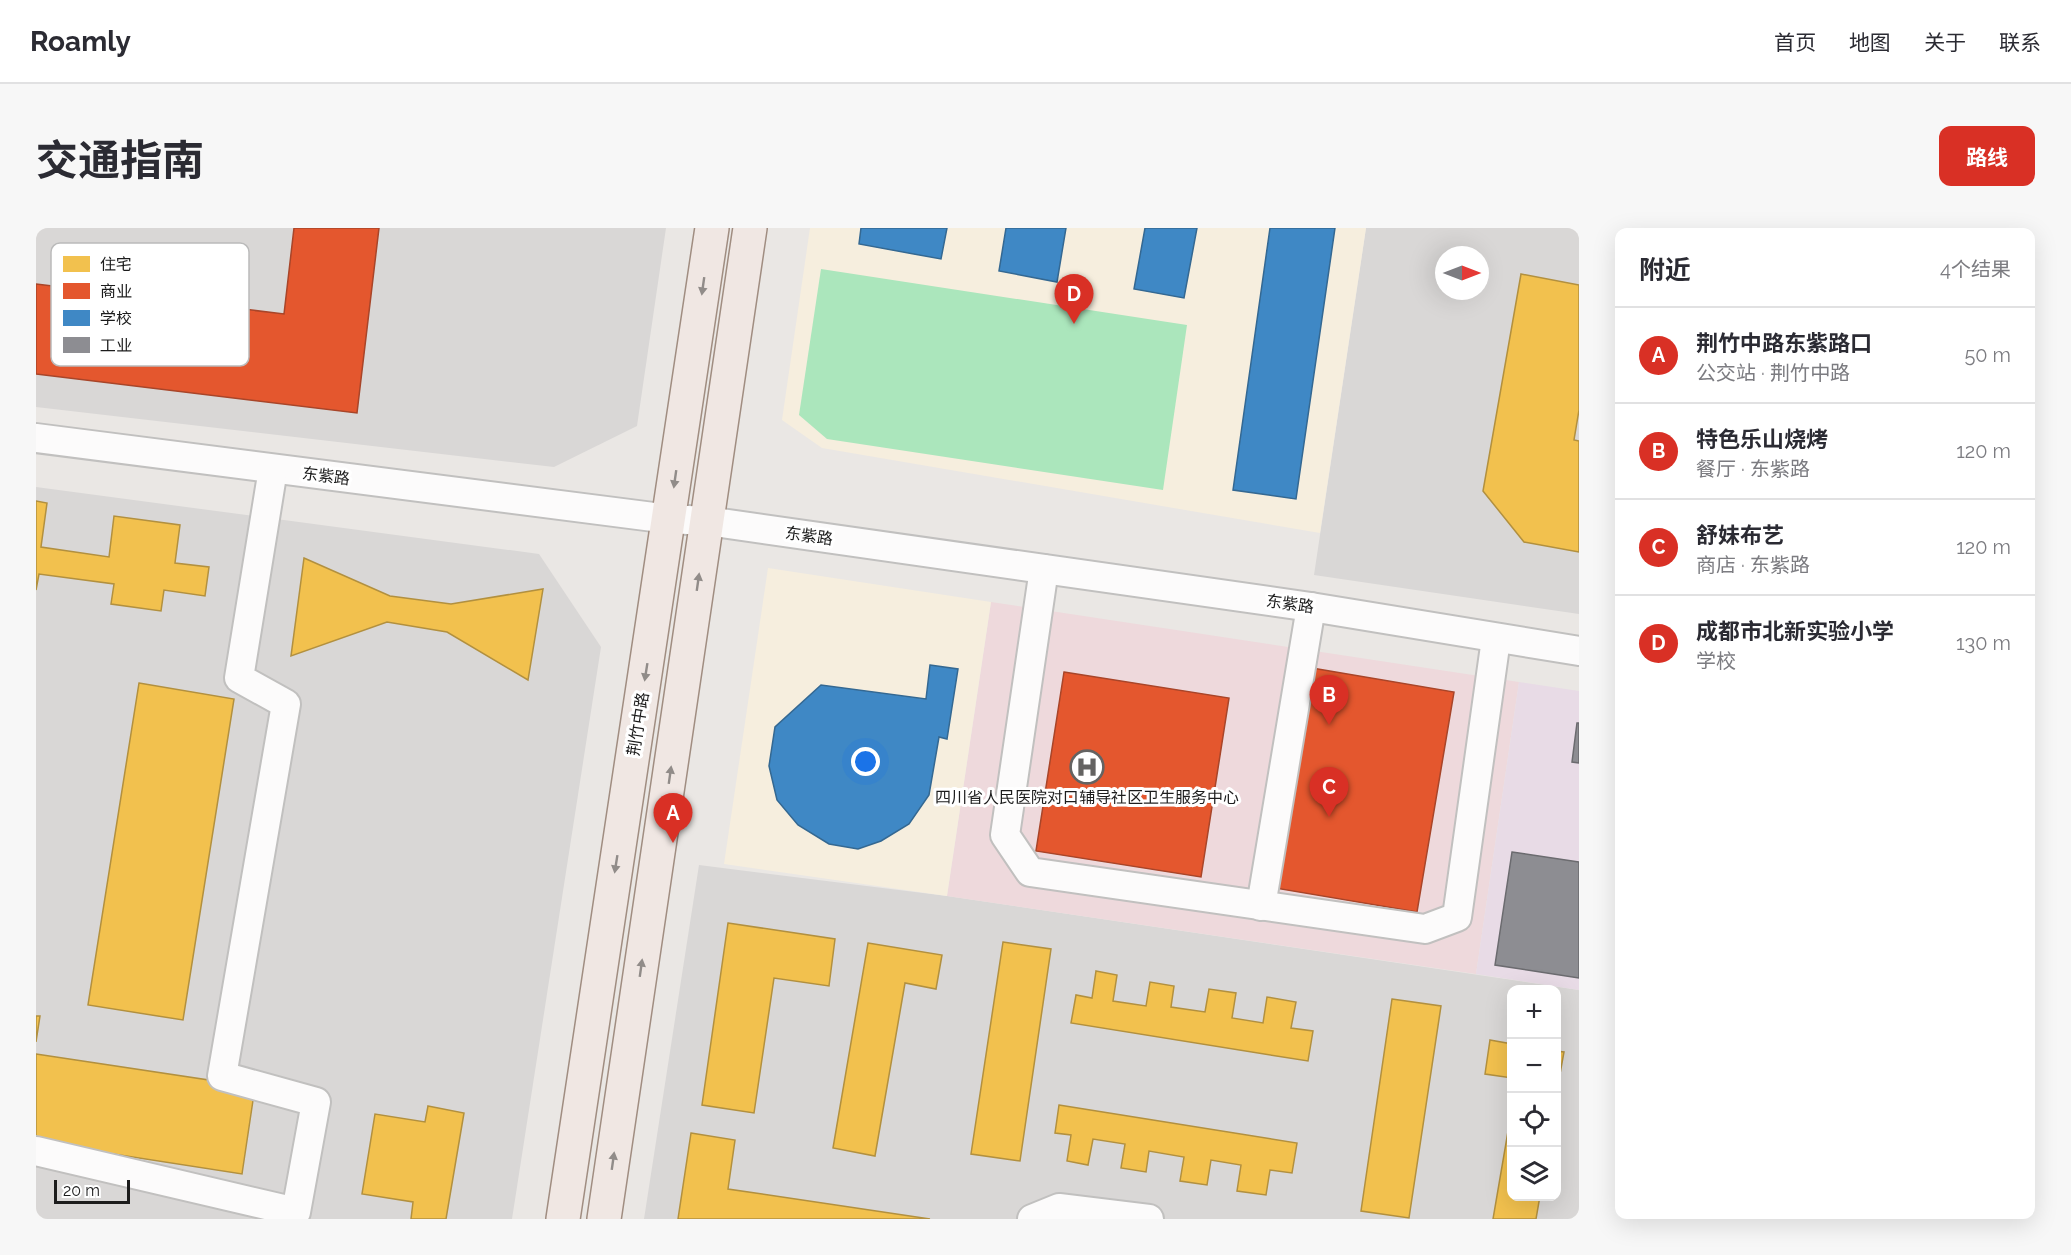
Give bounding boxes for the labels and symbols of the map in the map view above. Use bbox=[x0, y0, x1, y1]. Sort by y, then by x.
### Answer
legend bbox=[51, 243, 249, 366]
north arrow bbox=[1435, 246, 1489, 300]
text: 住宅 bbox=[100, 255, 132, 274]
pin: D bbox=[1054, 274, 1094, 324]
one-way arrow bbox=[699, 276, 708, 295]
text: 商业 bbox=[100, 282, 132, 301]
text: 学校 bbox=[100, 309, 132, 328]
text: 工业 bbox=[100, 336, 132, 355]
street label: 东紫路 bbox=[301, 464, 351, 488]
one-way arrow bbox=[670, 469, 679, 488]
street label: 东紫路 bbox=[784, 523, 834, 549]
one-way arrow bbox=[694, 573, 703, 592]
street label: 东紫路 bbox=[1265, 591, 1315, 617]
one-way arrow bbox=[641, 662, 650, 681]
pin: B bbox=[1310, 676, 1348, 725]
street label: 荆竹中路 bbox=[624, 691, 652, 757]
your location bbox=[851, 747, 880, 776]
hospital icon: 四川省人民医院对口辅导社区卫生服务中心 bbox=[1069, 749, 1105, 785]
one-way arrow bbox=[665, 766, 674, 785]
pin: C bbox=[1310, 768, 1348, 817]
place label: 四川省人民医院对口辅导社区卫生服务中心 bbox=[935, 788, 1239, 807]
pin: A bbox=[654, 794, 692, 843]
one-way arrow bbox=[612, 855, 621, 874]
one-way arrow bbox=[637, 959, 646, 978]
one-way arrow bbox=[608, 1152, 617, 1171]
scale bar bbox=[54, 1177, 130, 1204]

